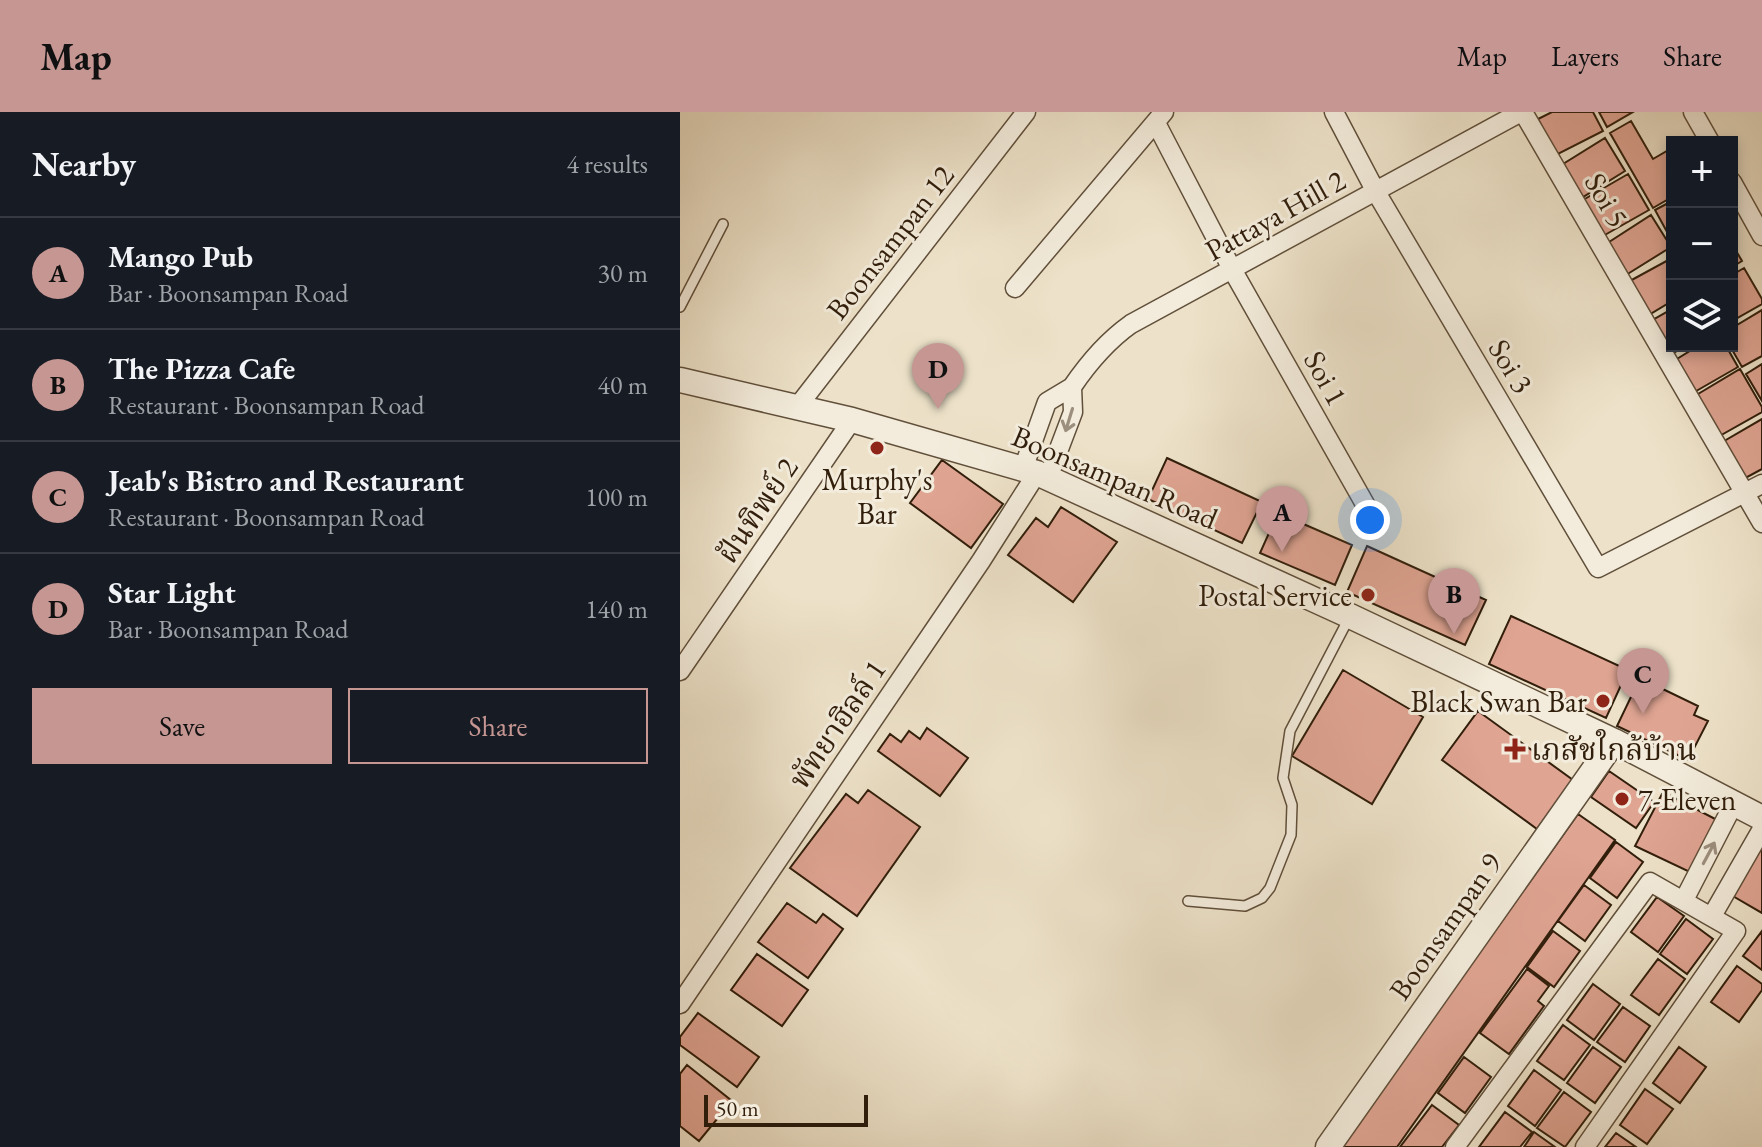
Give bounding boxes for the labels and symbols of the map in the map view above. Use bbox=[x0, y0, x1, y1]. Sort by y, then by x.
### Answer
street label: Boonsampan 12 bbox=[817, 156, 963, 327]
street label: Pattaya Hill 2 bbox=[1198, 160, 1353, 270]
street label: Soi 5 bbox=[1576, 166, 1638, 234]
street label: Soi 3 bbox=[1480, 332, 1542, 400]
pin: D bbox=[912, 343, 964, 409]
street label: Soi 1 bbox=[1295, 344, 1357, 412]
one-way arrow bbox=[1061, 407, 1076, 433]
street label: Boonsampan Road bbox=[1006, 416, 1224, 538]
marker: Murphy's Bar bbox=[868, 439, 886, 457]
street label: ฝันทิพย์ 2 bbox=[708, 449, 807, 570]
place label: Murphy's Bar bbox=[821, 460, 933, 533]
pin: A bbox=[1256, 486, 1308, 552]
your location bbox=[1350, 500, 1390, 540]
pin: B bbox=[1428, 568, 1480, 634]
place label: Postal Service bbox=[1198, 576, 1352, 615]
marker: Postal Service bbox=[1359, 586, 1377, 604]
pin: C bbox=[1617, 648, 1669, 714]
street label: พัทยาฮิลล์ 1 bbox=[780, 652, 894, 796]
place label: Black Swan Bar bbox=[1410, 682, 1587, 721]
marker: Black Swan Bar bbox=[1594, 692, 1612, 710]
place label: เภสัชใกล้บ้าน bbox=[1531, 729, 1697, 769]
marker: เภสัชใกล้บ้าน bbox=[1506, 740, 1524, 758]
place label: 7-Eleven bbox=[1638, 780, 1737, 819]
marker: 7-Eleven bbox=[1613, 790, 1631, 808]
one-way arrow bbox=[1701, 841, 1717, 865]
street label: Boonsampan 9 bbox=[1380, 845, 1510, 1007]
scale bar bbox=[704, 1091, 868, 1127]

